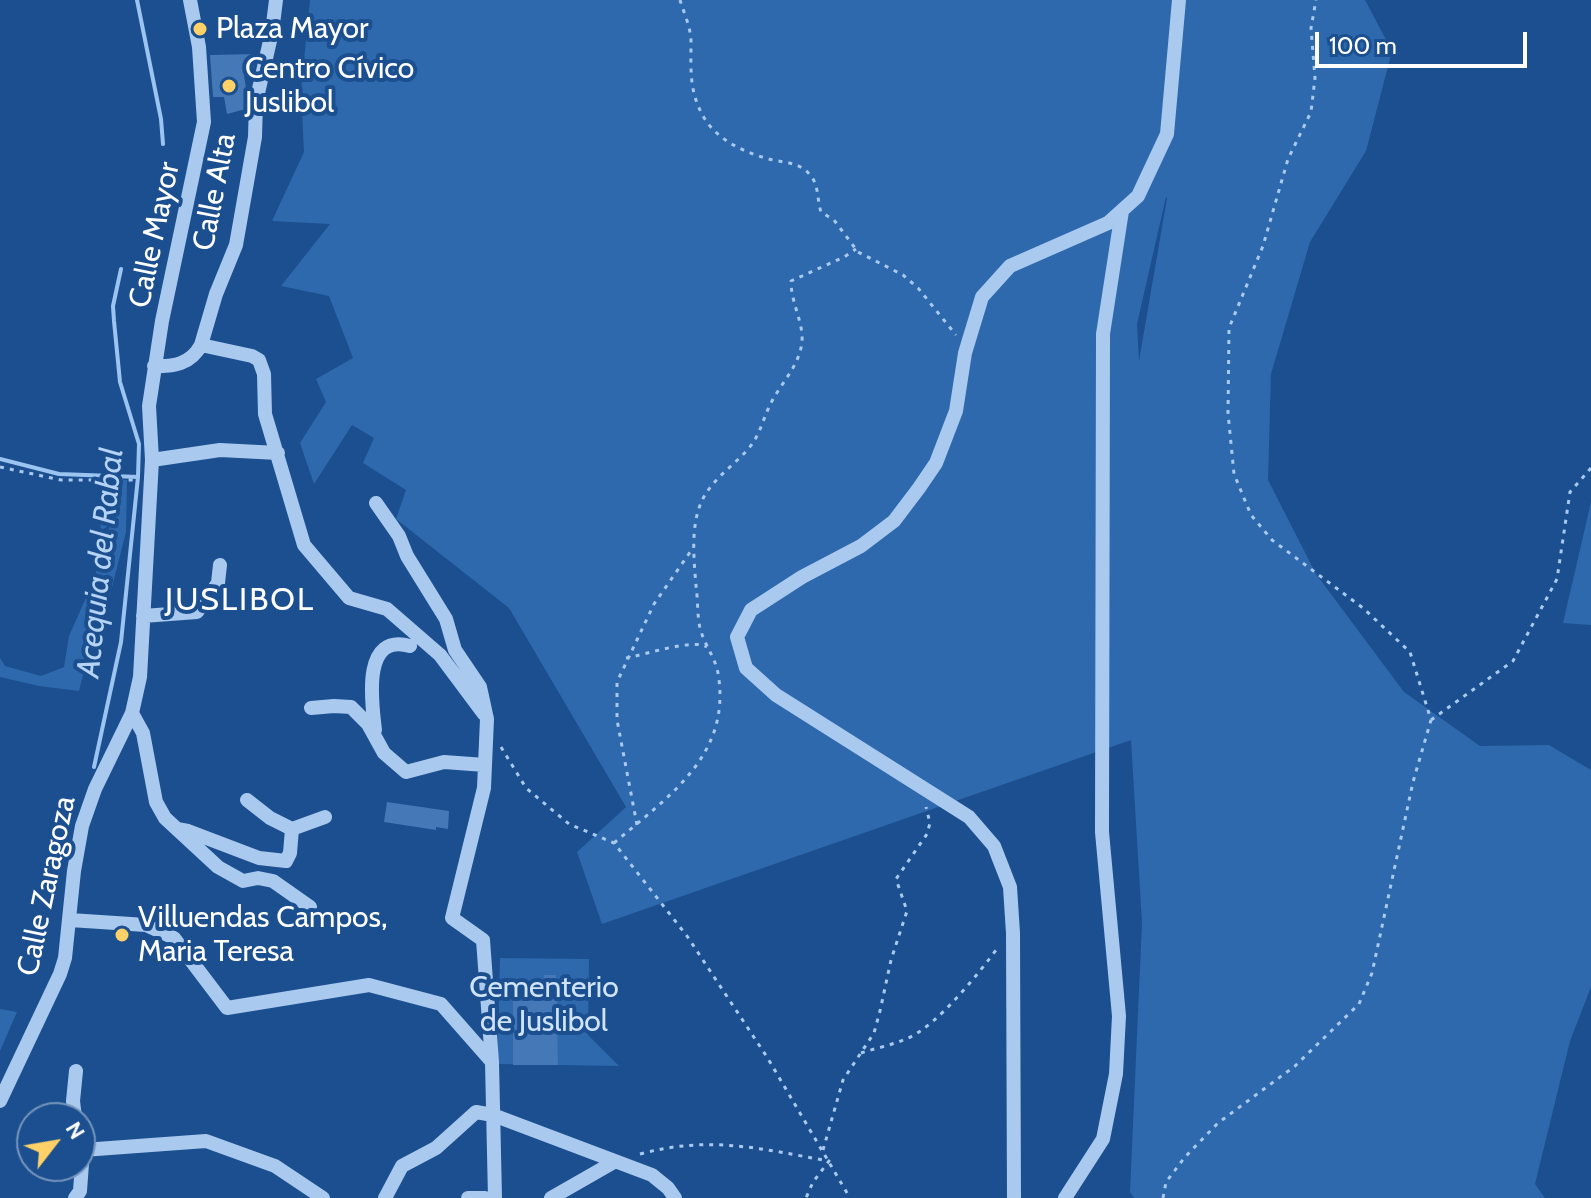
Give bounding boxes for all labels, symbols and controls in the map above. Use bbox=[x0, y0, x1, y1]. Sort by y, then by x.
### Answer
place label: Plaza Mayor bbox=[216, 11, 369, 47]
scale bar bbox=[1319, 16, 1531, 66]
marker: Plaza Mayor bbox=[191, 20, 209, 38]
text: 100 m bbox=[1329, 31, 1397, 60]
place label: Centro Cívico Juslibol bbox=[245, 51, 414, 122]
marker: Centro Cívico Juslibol bbox=[220, 77, 238, 95]
street label: Calle Alta bbox=[186, 130, 244, 254]
street label: Calle Mayor bbox=[122, 159, 188, 311]
water label: Acequia del Rabal bbox=[70, 446, 132, 680]
district label: JUSLIBOL bbox=[165, 582, 315, 620]
street label: Calle Zaragoza bbox=[10, 793, 84, 979]
place label: Villuendas Campos, Maria Teresa bbox=[138, 900, 388, 970]
marker: Villuendas Campos, Maria Teresa bbox=[113, 926, 131, 944]
park label: Cementerio de Juslibol bbox=[469, 970, 619, 1040]
north arrow bbox=[16, 1102, 96, 1182]
text: N bbox=[60, 1117, 91, 1144]

